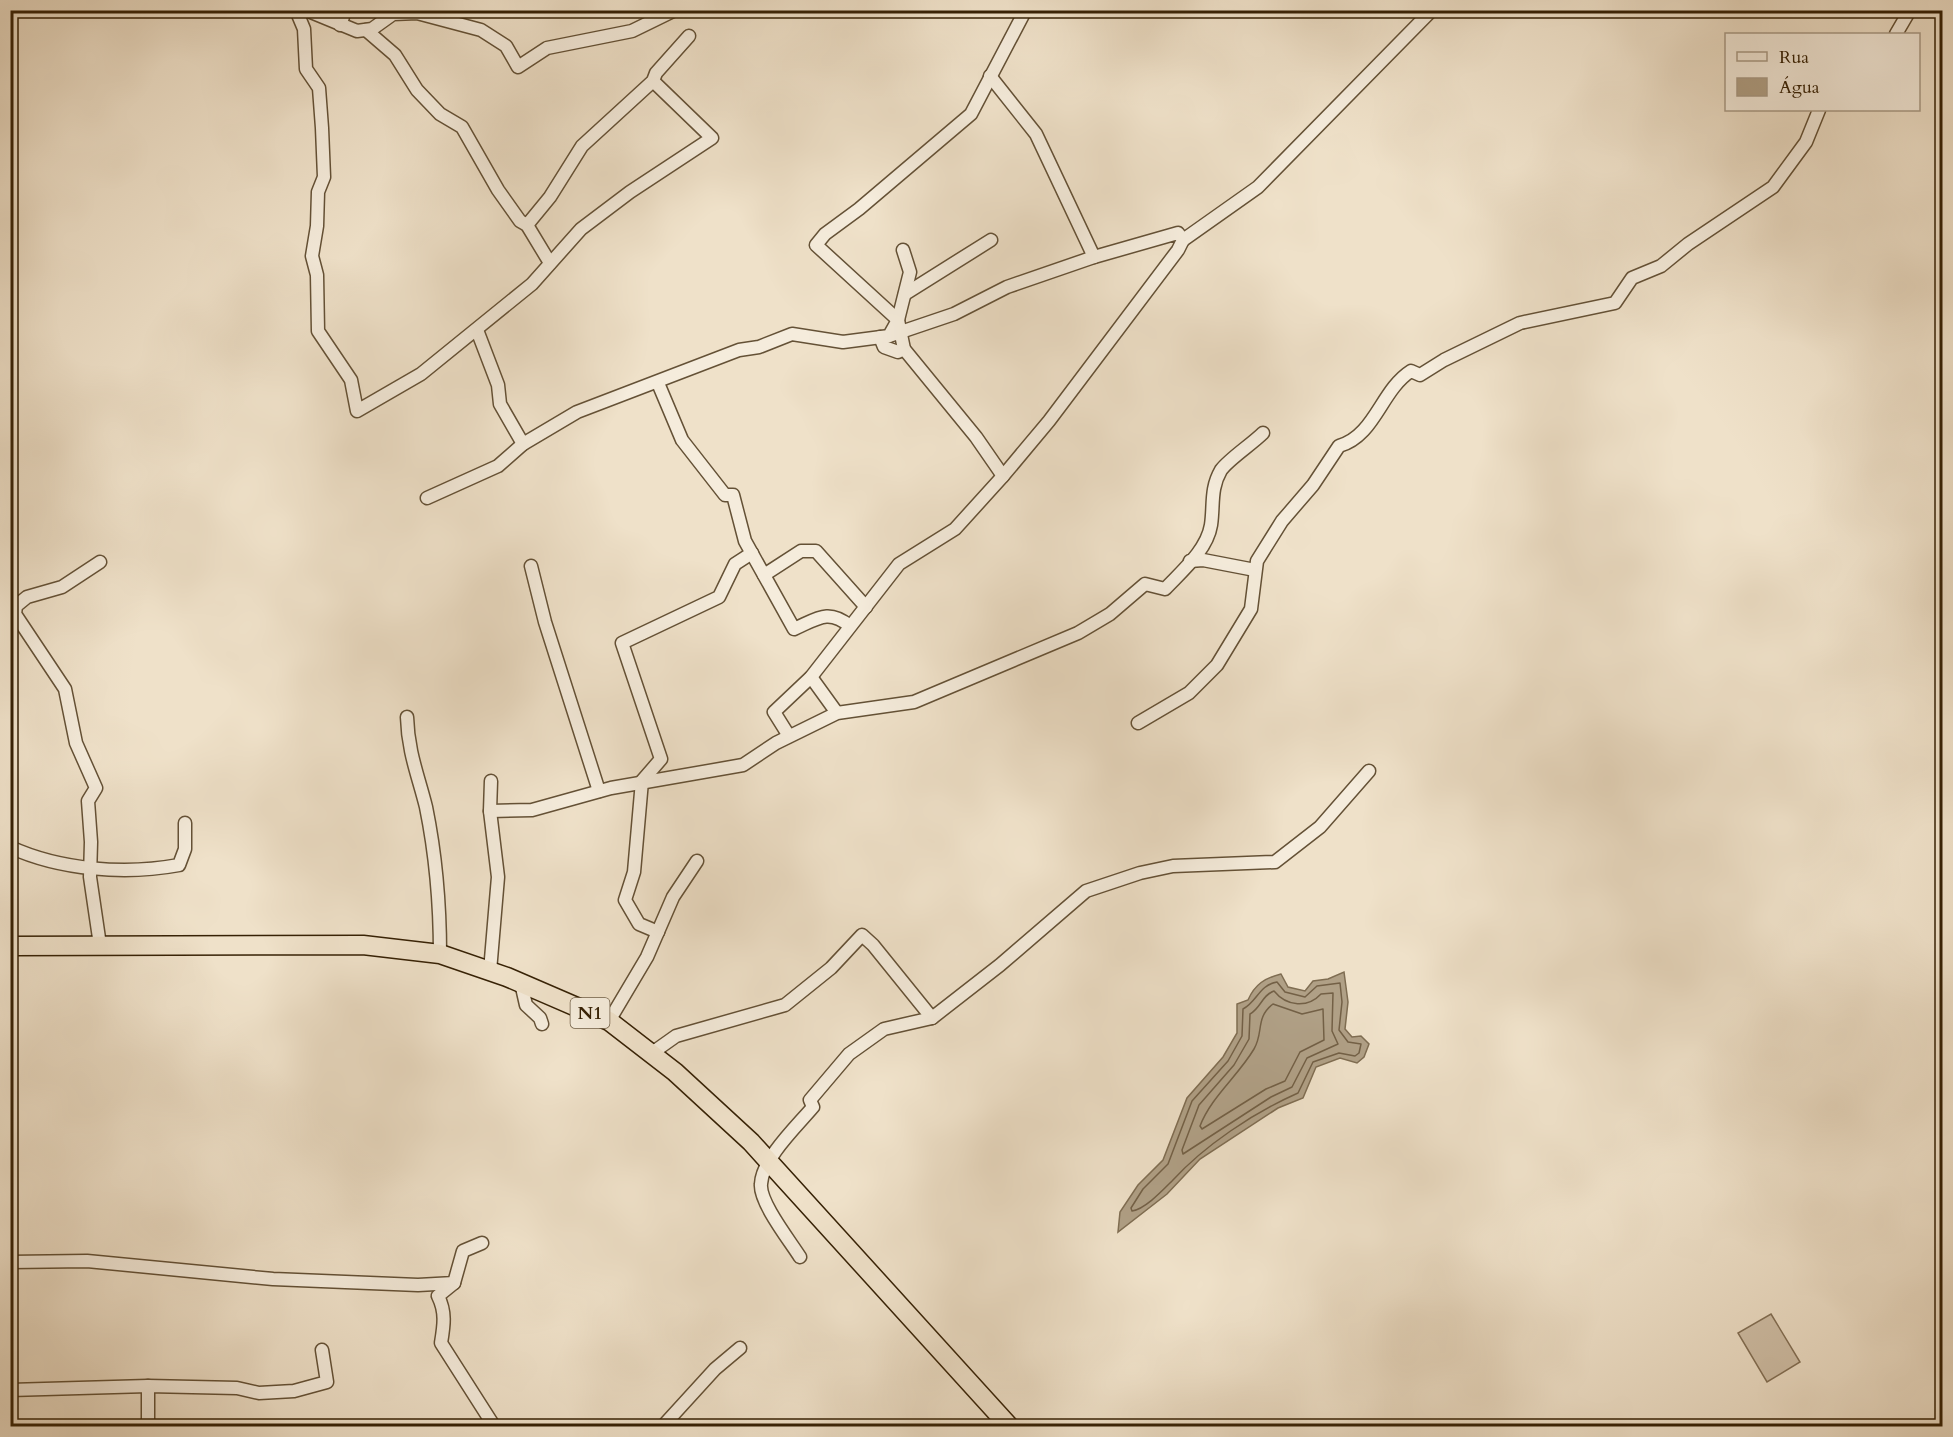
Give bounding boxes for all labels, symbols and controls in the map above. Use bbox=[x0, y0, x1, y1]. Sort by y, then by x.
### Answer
legend bbox=[1725, 33, 1920, 111]
text: Rua bbox=[1779, 45, 1809, 70]
text: Água bbox=[1779, 75, 1820, 100]
road number: N1 bbox=[570, 998, 610, 1028]

